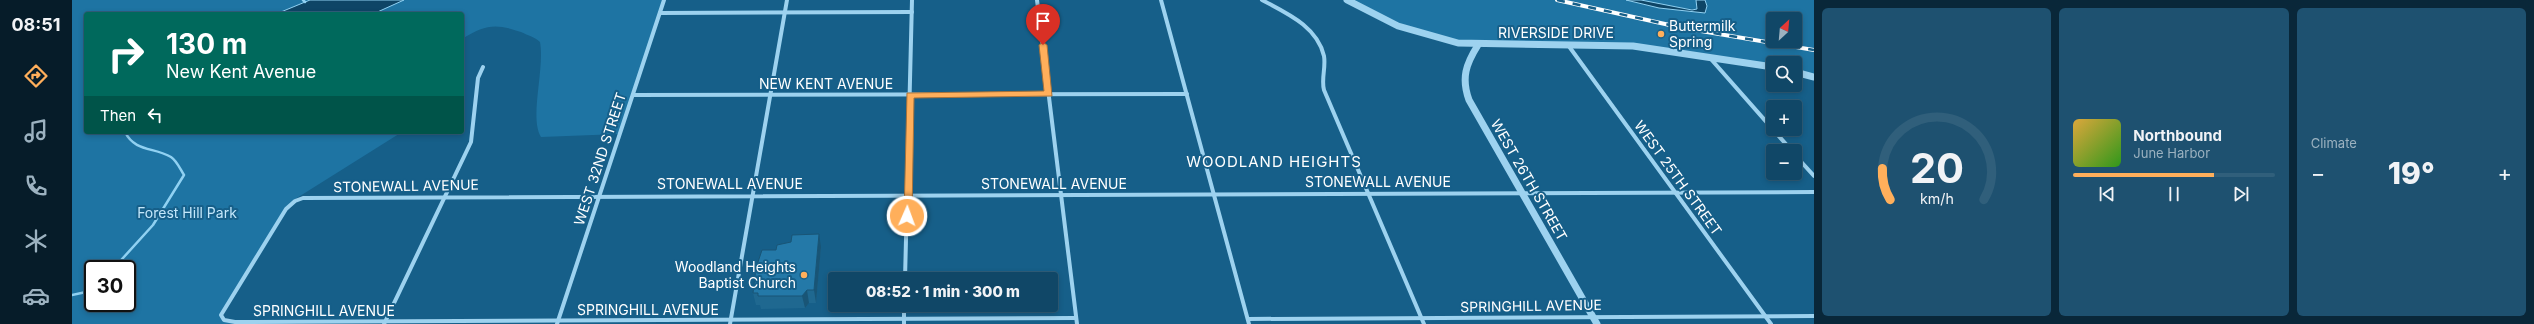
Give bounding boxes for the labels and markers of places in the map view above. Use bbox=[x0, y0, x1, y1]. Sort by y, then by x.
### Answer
pin bbox=[1026, 4, 1060, 45]
place label: Buttermilk Spring bbox=[1669, 17, 1736, 50]
marker: Buttermilk Spring bbox=[1656, 29, 1666, 39]
place label: Woodland Heights Baptist Church bbox=[675, 258, 796, 291]
marker: Woodland Heights Baptist Church bbox=[799, 270, 809, 280]

